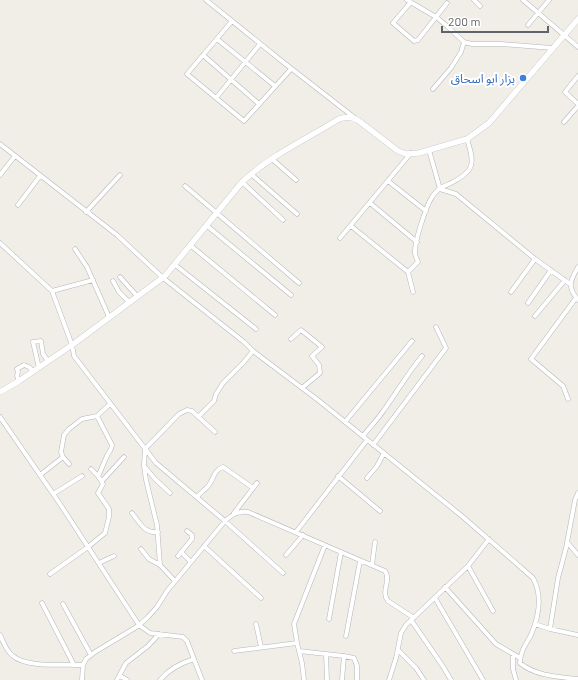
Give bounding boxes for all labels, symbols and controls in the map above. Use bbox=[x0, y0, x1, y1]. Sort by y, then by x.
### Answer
scale bar bbox=[442, 8, 548, 34]
text: 200 m bbox=[448, 14, 480, 28]
place label: بزار ابو اسحاق bbox=[451, 71, 515, 86]
marker: بزار ابو اسحاق bbox=[518, 73, 528, 83]

